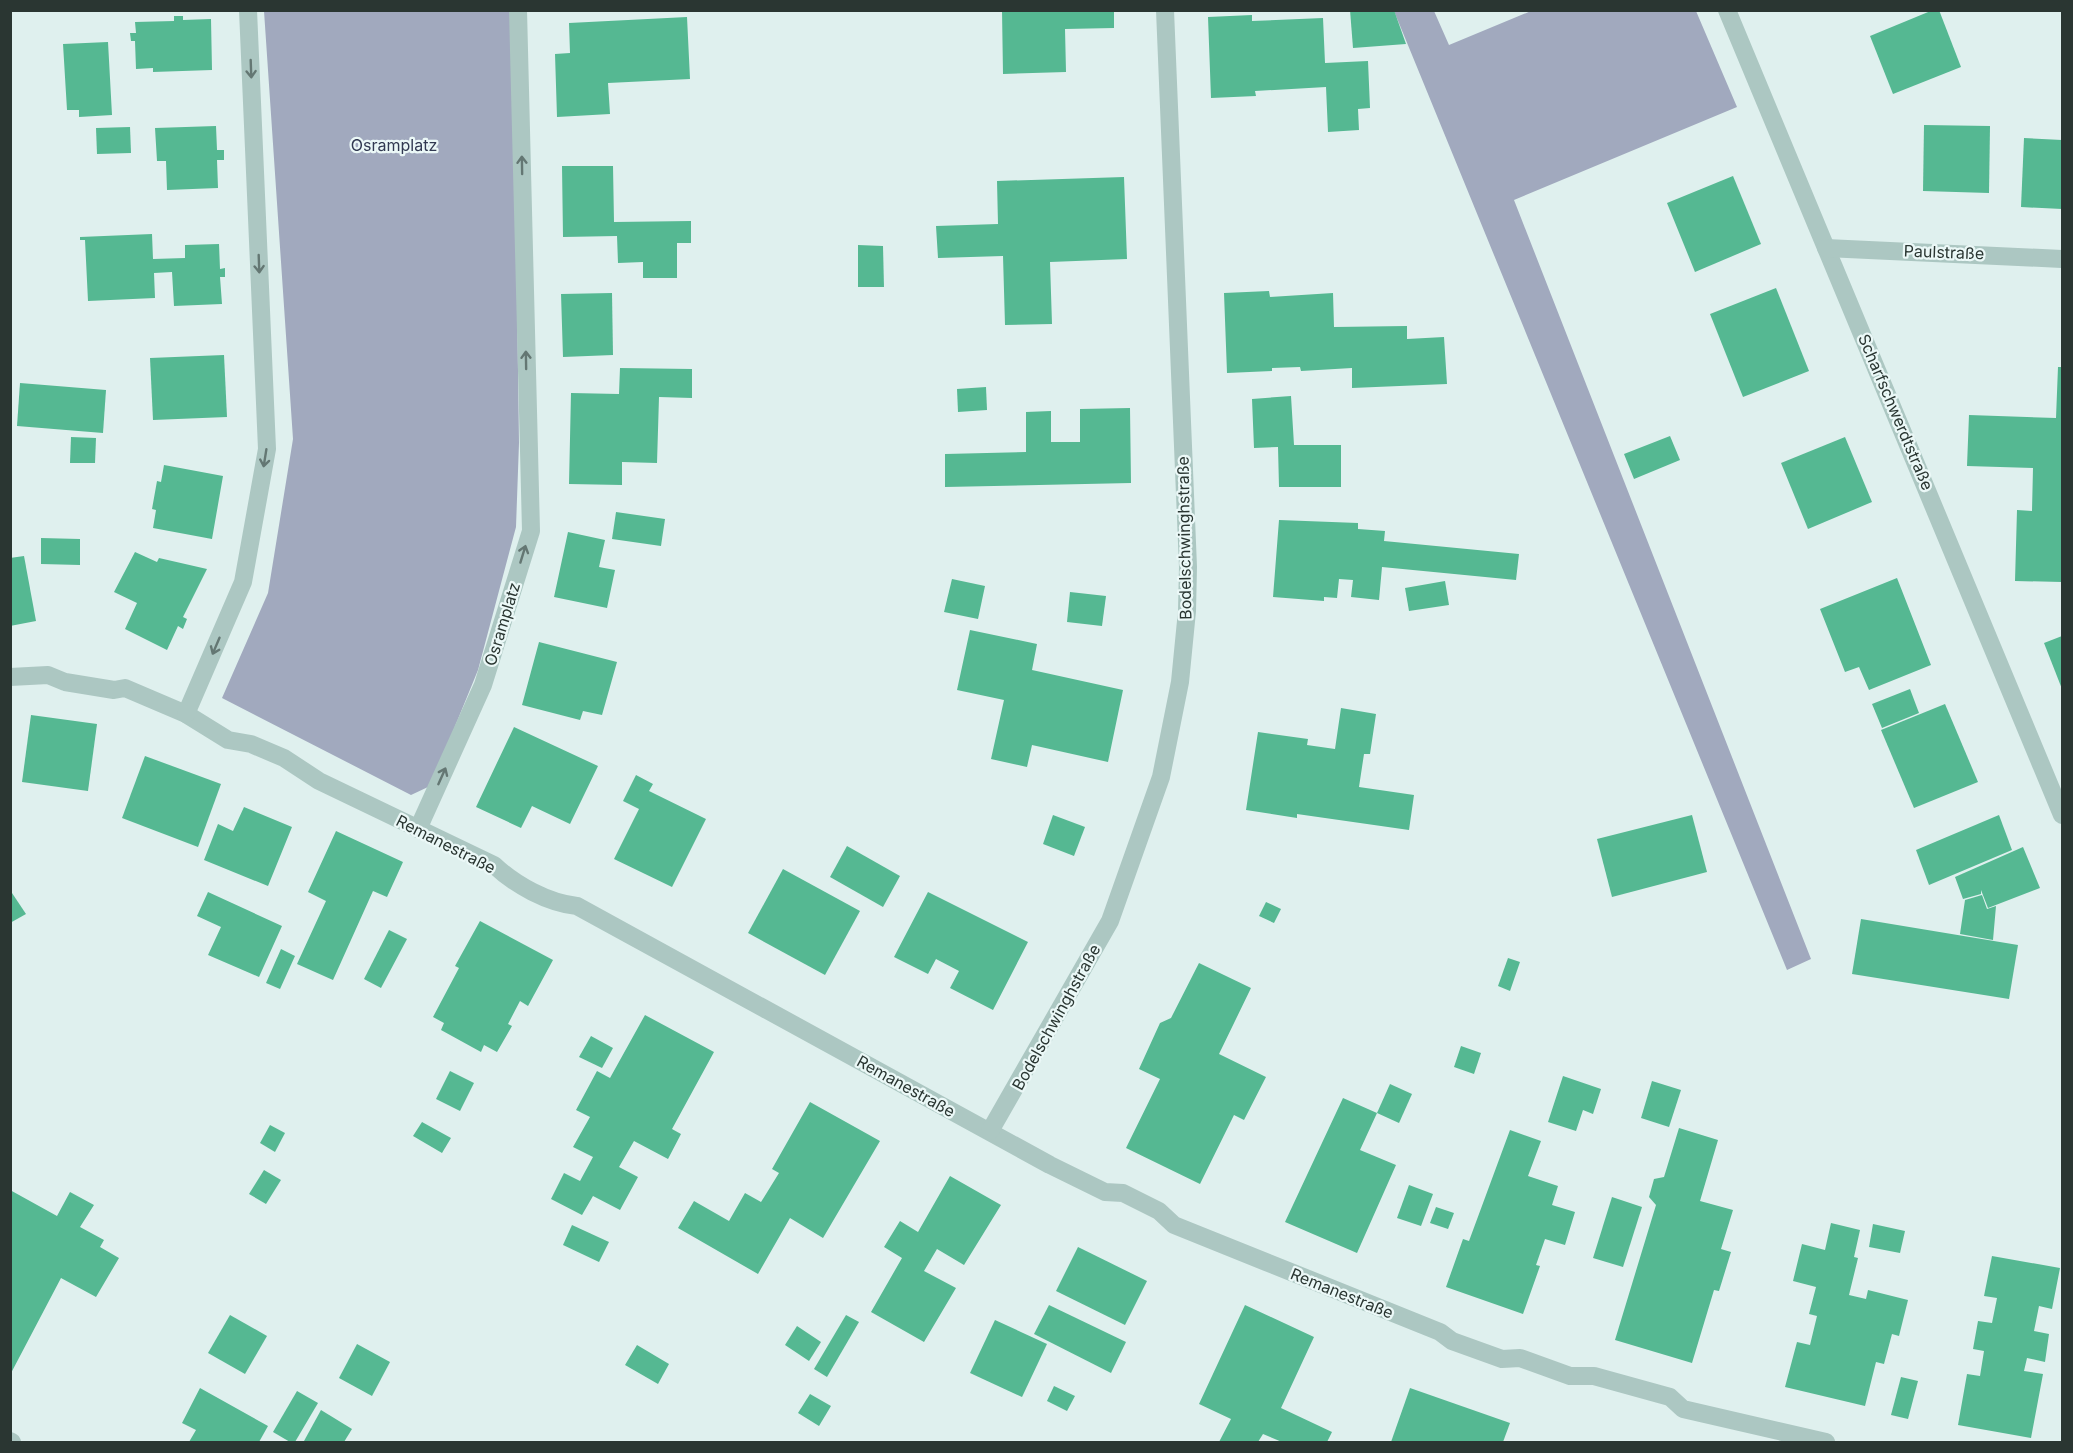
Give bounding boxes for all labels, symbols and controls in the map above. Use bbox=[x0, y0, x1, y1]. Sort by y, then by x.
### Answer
one-way arrow bbox=[245, 58, 256, 78]
park label: Osramplatz bbox=[351, 135, 437, 155]
one-way arrow bbox=[516, 155, 527, 175]
street label: Paulstraße bbox=[1903, 241, 1985, 263]
one-way arrow bbox=[253, 253, 265, 273]
street label: Scharfschwerdtstraße bbox=[1854, 331, 1938, 493]
one-way arrow bbox=[521, 350, 532, 370]
one-way arrow bbox=[259, 448, 270, 468]
street label: Bodelschwinghstraße bbox=[1173, 456, 1195, 620]
one-way arrow bbox=[519, 544, 530, 563]
street label: Osramplatz bbox=[480, 580, 524, 668]
one-way arrow bbox=[210, 636, 221, 654]
one-way arrow bbox=[437, 767, 448, 785]
street label: Remanestraße bbox=[393, 810, 499, 878]
street label: Bodelschwinghstraße bbox=[1008, 941, 1104, 1093]
street label: Remanestraße bbox=[853, 1051, 959, 1121]
street label: Remanestraße bbox=[1288, 1263, 1396, 1323]

